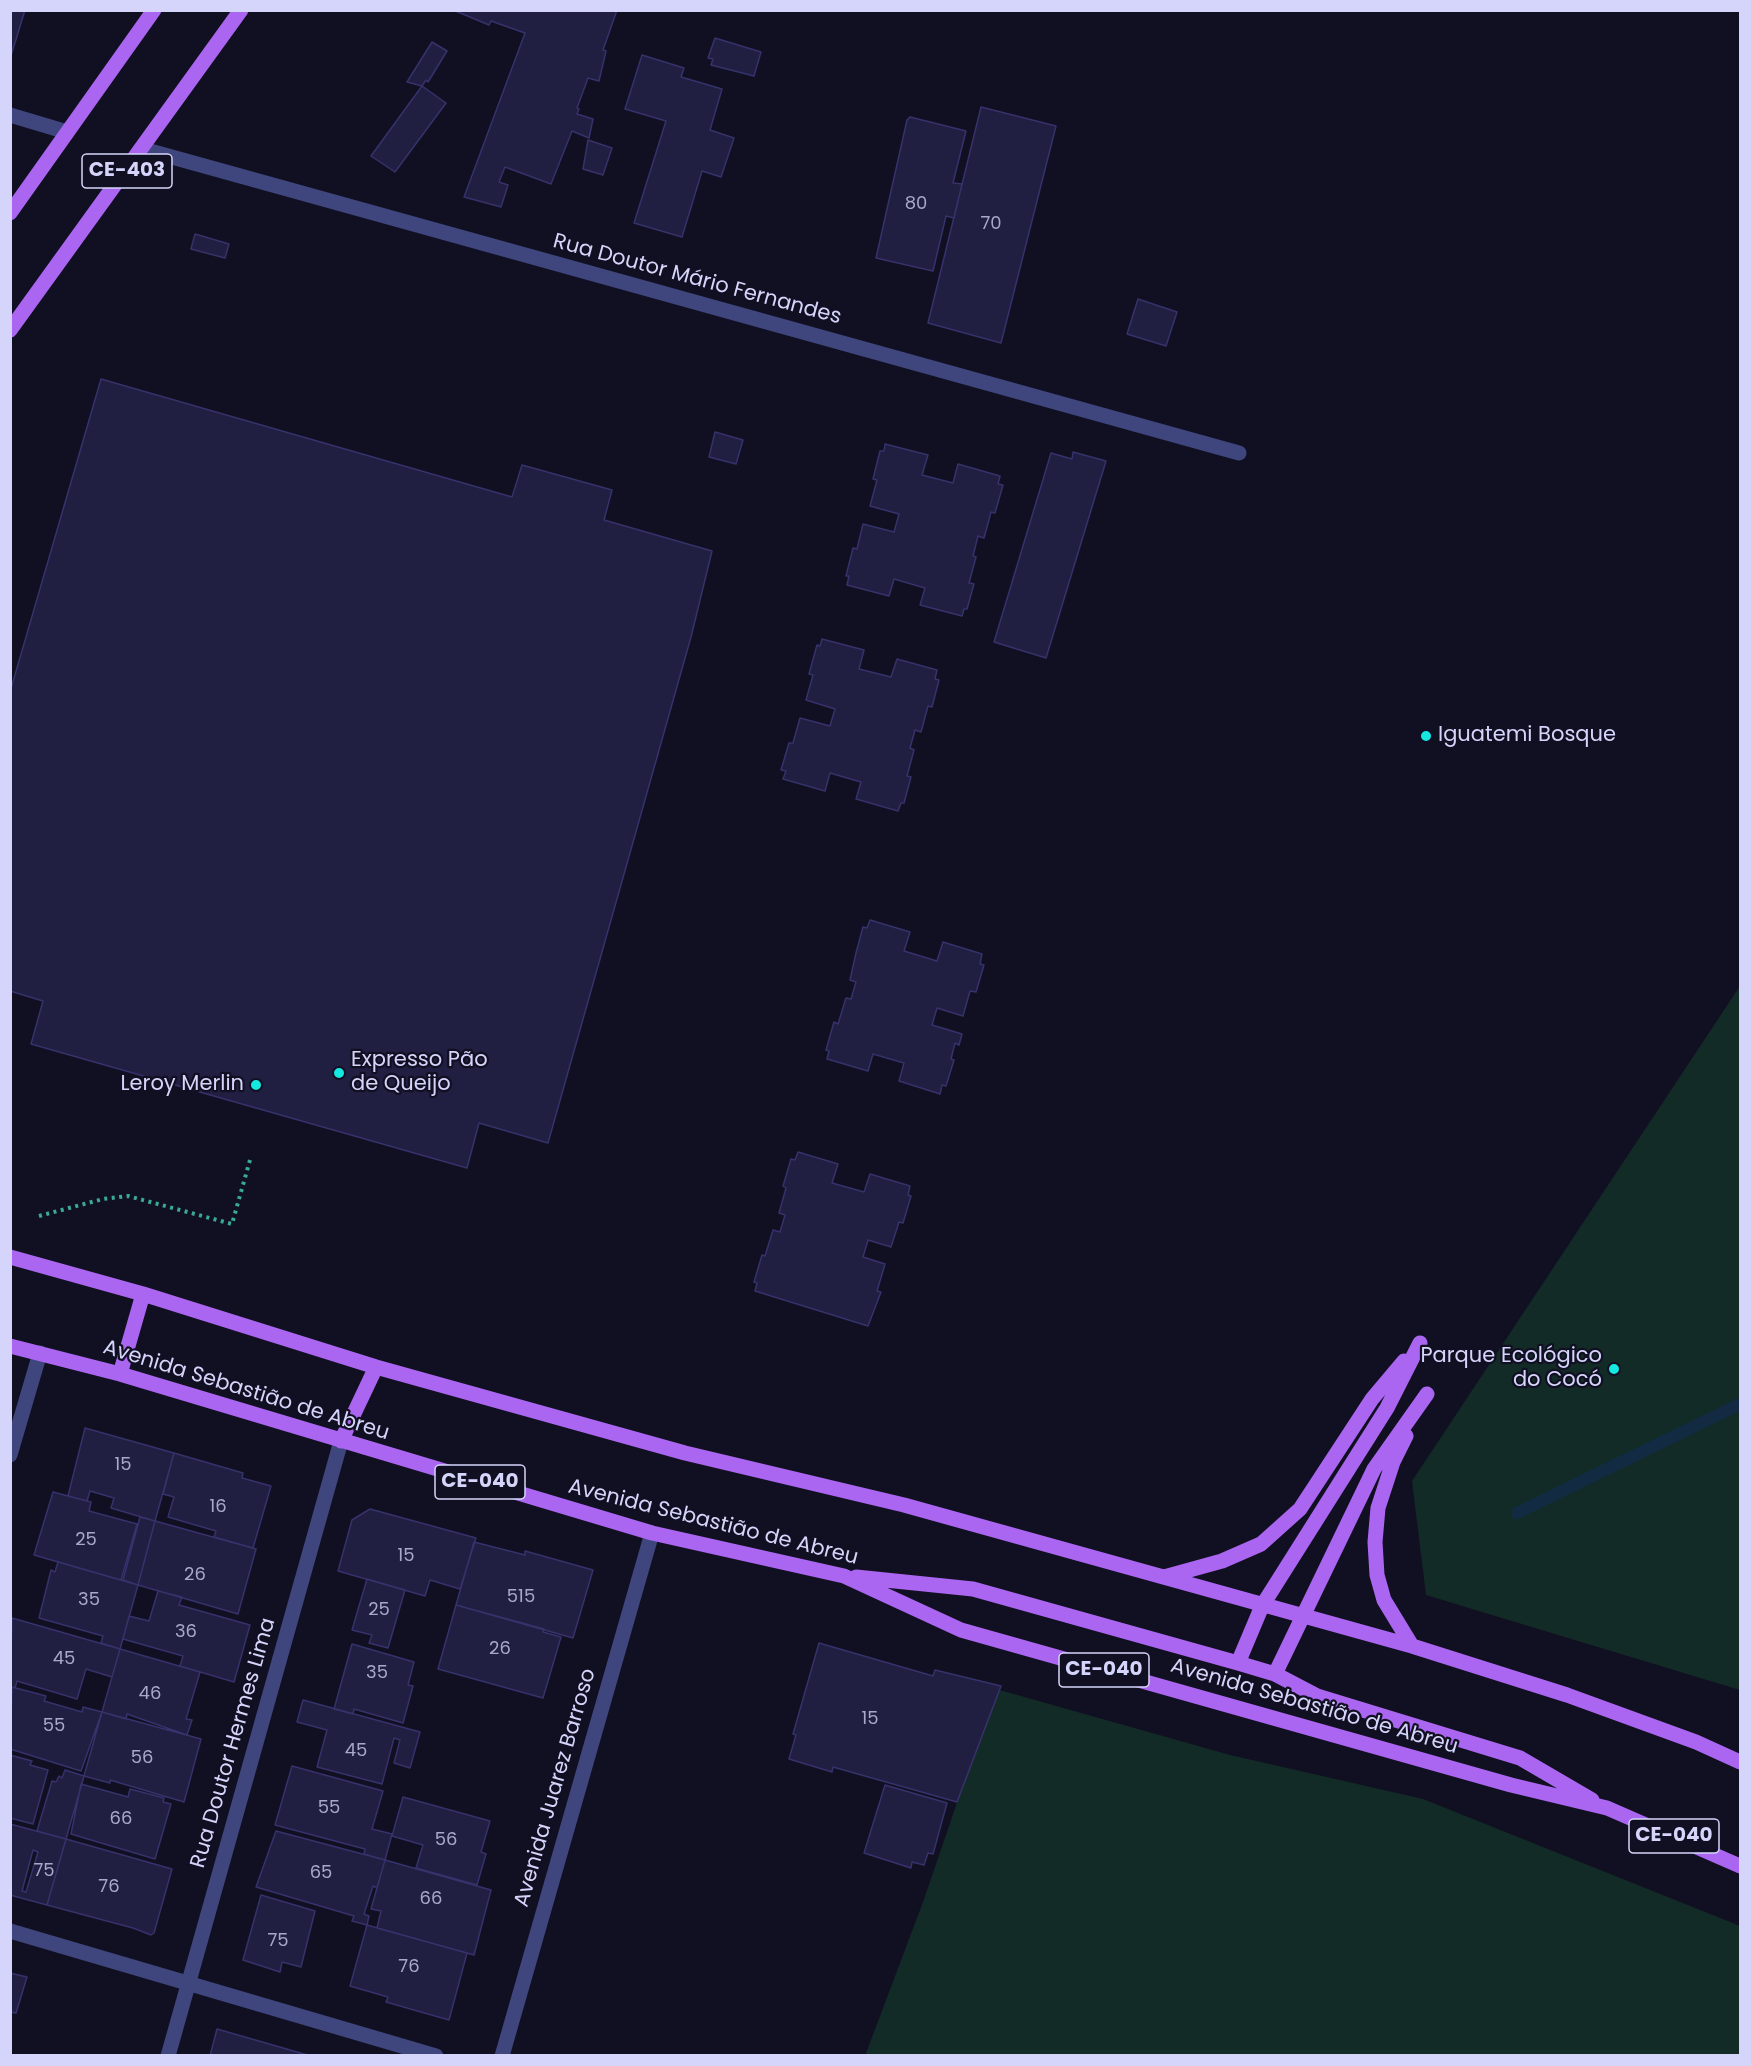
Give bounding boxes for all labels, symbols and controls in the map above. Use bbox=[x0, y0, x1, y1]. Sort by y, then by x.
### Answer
road number: CE-403 bbox=[82, 154, 172, 188]
house number: 80 bbox=[905, 193, 927, 215]
house number: 70 bbox=[980, 213, 1002, 235]
street label: Rua Doutor Mário Fernandes bbox=[550, 229, 844, 331]
place label: Iguatemi Bosque bbox=[1438, 723, 1616, 749]
marker: Iguatemi Bosque bbox=[1419, 729, 1433, 743]
place label: Expresso Pão de Queijo bbox=[351, 1048, 488, 1098]
marker: Expresso Pão de Queijo bbox=[332, 1066, 346, 1080]
place label: Leroy Merlin bbox=[120, 1072, 244, 1098]
marker: Leroy Merlin bbox=[249, 1078, 263, 1092]
street label: Avenida Sebastião de Abreu bbox=[100, 1335, 392, 1447]
place label: Parque Ecológico do Cocó bbox=[1420, 1344, 1602, 1394]
marker: Parque Ecológico do Cocó bbox=[1607, 1362, 1621, 1376]
house number: 15 bbox=[114, 1454, 132, 1476]
road number: CE-040 bbox=[435, 1465, 525, 1499]
street label: Avenida Sebastião de Abreu bbox=[565, 1475, 861, 1571]
house number: 16 bbox=[209, 1496, 227, 1518]
house number: 25 bbox=[75, 1529, 97, 1551]
house number: 15 bbox=[397, 1545, 415, 1567]
house number: 26 bbox=[184, 1564, 206, 1586]
house number: 515 bbox=[507, 1586, 535, 1608]
house number: 35 bbox=[78, 1589, 100, 1611]
house number: 25 bbox=[368, 1599, 390, 1621]
street label: Rua Doutor Hermes Lima bbox=[186, 1615, 282, 1871]
house number: 36 bbox=[175, 1621, 197, 1643]
house number: 26 bbox=[489, 1638, 511, 1660]
house number: 45 bbox=[53, 1648, 75, 1670]
road number: CE-040 bbox=[1059, 1653, 1149, 1687]
street label: Avenida Sebastião de Abreu bbox=[1167, 1654, 1461, 1760]
house number: 35 bbox=[366, 1662, 388, 1684]
street label: Avenida Juarez Barroso bbox=[510, 1666, 602, 1910]
house number: 46 bbox=[139, 1683, 161, 1705]
house number: 15 bbox=[861, 1708, 879, 1730]
house number: 55 bbox=[43, 1715, 65, 1737]
house number: 45 bbox=[345, 1740, 367, 1762]
house number: 56 bbox=[131, 1747, 153, 1769]
house number: 55 bbox=[318, 1797, 340, 1819]
house number: 66 bbox=[110, 1808, 132, 1830]
road number: CE-040 bbox=[1629, 1819, 1719, 1853]
house number: 56 bbox=[435, 1829, 457, 1851]
house number: 75 bbox=[33, 1860, 55, 1882]
house number: 65 bbox=[310, 1862, 332, 1884]
house number: 76 bbox=[98, 1876, 120, 1898]
house number: 66 bbox=[420, 1888, 442, 1910]
house number: 75 bbox=[267, 1930, 289, 1952]
house number: 76 bbox=[398, 1956, 420, 1978]

